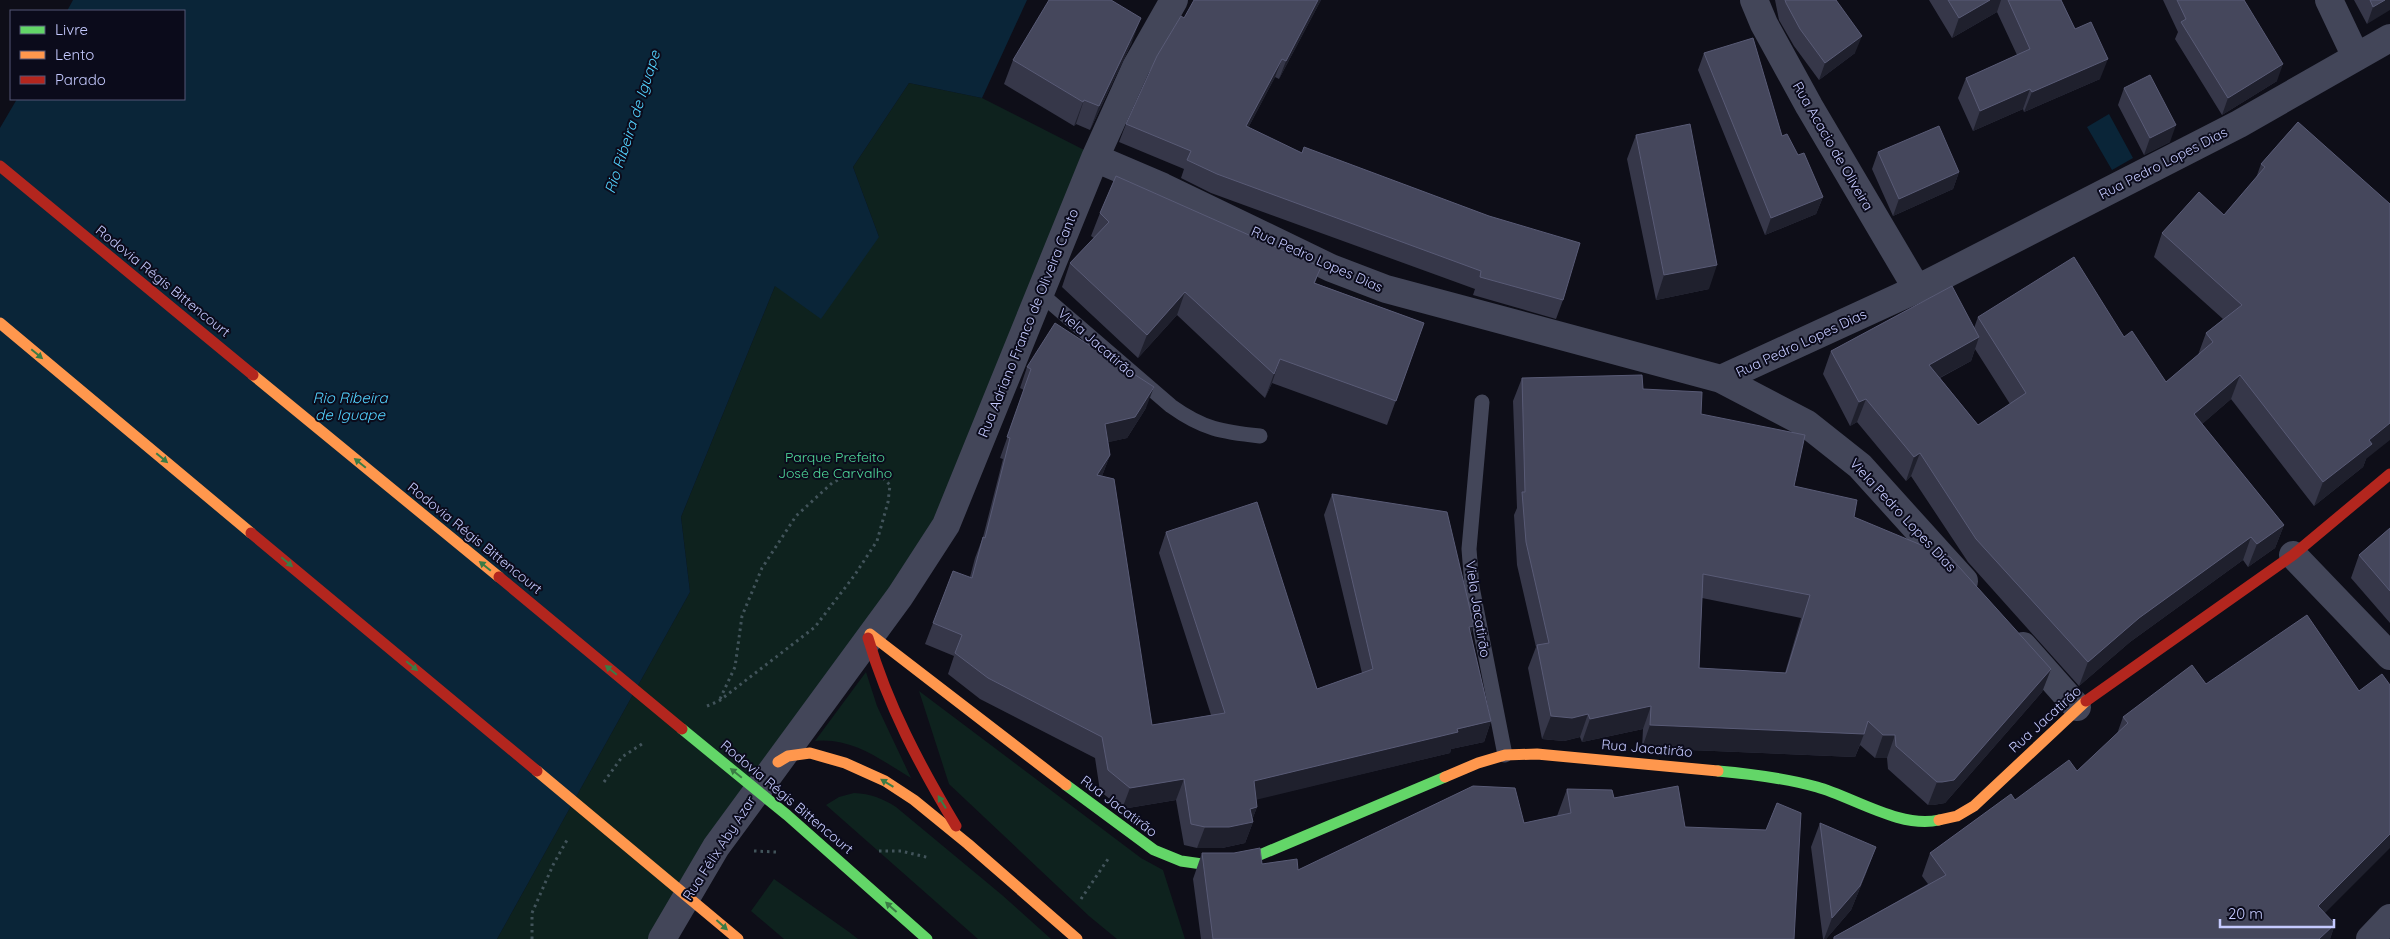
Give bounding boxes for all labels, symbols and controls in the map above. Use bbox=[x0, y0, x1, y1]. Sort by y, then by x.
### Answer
legend bbox=[10, 10, 185, 100]
text: Livre bbox=[55, 20, 88, 39]
text: Lento bbox=[55, 45, 94, 64]
water label: Rio Ribeira de Iguape bbox=[600, 48, 664, 196]
text: Parado bbox=[55, 70, 106, 89]
street label: Rua Acacio de Oliveira bbox=[1789, 78, 1877, 214]
street label: Rua Pedro Lopes Dias bbox=[2096, 123, 2230, 203]
street label: Rua Adriano Franco de Oliveira Canto bbox=[974, 206, 1082, 440]
street label: Rodovia Régis Bittencourt bbox=[92, 221, 234, 341]
street label: Rua Pedro Lopes Dias bbox=[1248, 222, 1386, 296]
street label: Viela Jacatirão bbox=[1054, 304, 1140, 382]
street label: Rua Pedro Lopes Dias bbox=[1733, 305, 1869, 381]
one-way arrow bbox=[31, 348, 44, 359]
water label: Rio Ribeira de Iguape bbox=[312, 388, 388, 424]
park label: Parque Prefeito José de Carvalho bbox=[778, 448, 892, 482]
one-way arrow bbox=[156, 452, 169, 463]
street label: Viela Pedro Lopes Dias bbox=[1846, 455, 1960, 575]
one-way arrow bbox=[354, 457, 367, 468]
street label: Rodovia Régis Bittencourt bbox=[404, 478, 546, 598]
one-way arrow bbox=[280, 556, 293, 567]
street label: Viela Jacatirão bbox=[1461, 559, 1495, 659]
one-way arrow bbox=[479, 561, 492, 572]
one-way arrow bbox=[405, 660, 418, 671]
one-way arrow bbox=[605, 664, 618, 675]
street label: Rua Jacatirão bbox=[2005, 682, 2085, 756]
street label: Rua Jacatirão bbox=[1601, 735, 1693, 761]
street label: Rodovia Régis Bittencourt bbox=[717, 736, 857, 858]
one-way arrow bbox=[730, 767, 743, 778]
street label: Rua Jacatirão bbox=[1077, 771, 1161, 841]
one-way arrow bbox=[881, 779, 894, 788]
street label: Rua Félix Aby Azar bbox=[679, 792, 760, 904]
one-way arrow bbox=[937, 796, 947, 809]
scale bar bbox=[2220, 896, 2334, 928]
one-way arrow bbox=[884, 901, 897, 912]
text: 20 m bbox=[2228, 904, 2263, 923]
one-way arrow bbox=[716, 919, 728, 931]

